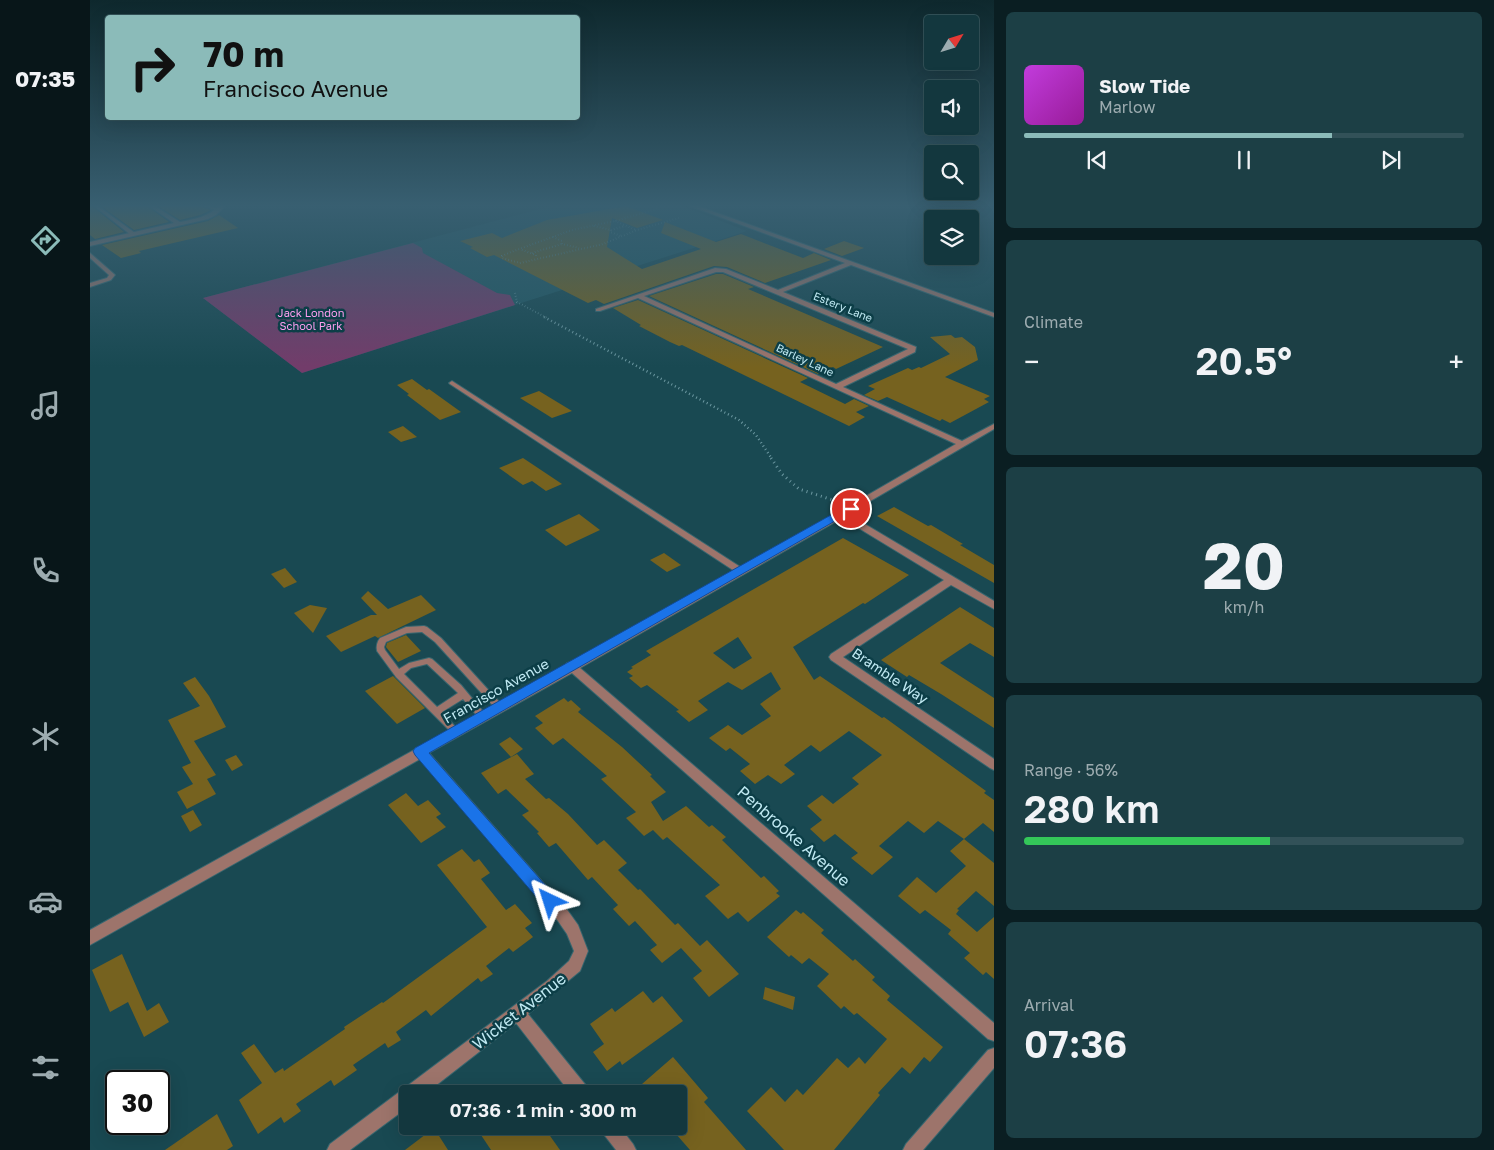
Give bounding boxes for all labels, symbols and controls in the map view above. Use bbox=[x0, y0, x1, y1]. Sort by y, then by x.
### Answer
north arrow bbox=[924, 15, 979, 70]
map controls bbox=[924, 15, 979, 265]
text: 70 m bbox=[203, 33, 284, 75]
icon: right bbox=[120, 35, 185, 100]
text: 07:35 bbox=[15, 65, 75, 92]
text: Slow Tide bbox=[1099, 74, 1190, 97]
text: Francisco Avenue bbox=[203, 75, 388, 102]
button: sound bbox=[924, 80, 979, 135]
text: Marlow bbox=[1099, 97, 1155, 117]
button: search bbox=[924, 145, 979, 200]
icon: previous bbox=[1083, 146, 1111, 174]
icon: pause bbox=[1230, 146, 1258, 174]
icon: next bbox=[1377, 146, 1405, 174]
button: layers bbox=[924, 210, 979, 265]
icon: directions bbox=[28, 223, 63, 258]
street label: Estery Lane bbox=[812, 289, 875, 324]
park label: Jack London School Park bbox=[278, 306, 344, 332]
text: Climate bbox=[1024, 312, 1083, 332]
text: 20.5° bbox=[1196, 338, 1292, 383]
street label: Barley Lane bbox=[774, 341, 836, 379]
text: − bbox=[1024, 345, 1039, 378]
text: + bbox=[1449, 345, 1464, 378]
icon: music bbox=[28, 388, 63, 423]
pin bbox=[830, 488, 872, 530]
icon: arrive bbox=[837, 495, 865, 523]
text: 20 bbox=[1203, 525, 1285, 603]
icon: phone bbox=[28, 553, 63, 588]
text: km/h bbox=[1224, 597, 1264, 617]
street label: Bramble Way bbox=[849, 644, 932, 707]
street label: Francisco Avenue bbox=[440, 655, 551, 727]
icon: climate bbox=[28, 719, 63, 754]
text: Range · 56% bbox=[1024, 760, 1118, 780]
street label: Penbrooke Avenue bbox=[733, 782, 855, 890]
text: 280 km bbox=[1024, 786, 1160, 831]
position arrow bbox=[523, 874, 575, 926]
icon: car bbox=[28, 884, 63, 919]
street label: Wicket Avenue bbox=[468, 968, 570, 1054]
text: Arrival bbox=[1024, 995, 1074, 1015]
text: 07:36 bbox=[1024, 1021, 1127, 1066]
icon: filters bbox=[28, 1050, 63, 1085]
speed limit sign: 30 bbox=[105, 1070, 170, 1135]
text: 07:36 · 1 min · 300 m bbox=[449, 1098, 637, 1121]

